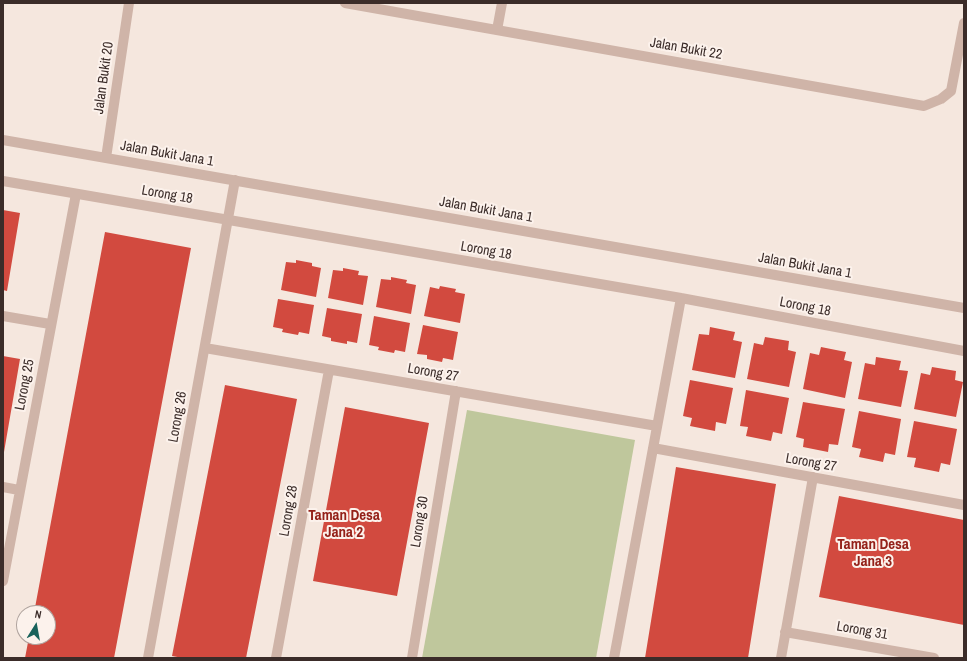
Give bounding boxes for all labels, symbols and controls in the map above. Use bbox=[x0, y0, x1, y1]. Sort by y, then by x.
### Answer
street label: Jalan Bukit 22 bbox=[649, 34, 723, 64]
street label: Jalan Bukit 20 bbox=[91, 41, 117, 115]
street label: Jalan Bukit Jana 1 bbox=[119, 138, 215, 170]
street label: Lorong 18 bbox=[140, 182, 194, 208]
street label: Jalan Bukit Jana 1 bbox=[438, 194, 534, 226]
street label: Lorong 18 bbox=[459, 238, 513, 264]
street label: Jalan Bukit Jana 1 bbox=[757, 250, 853, 282]
street label: Lorong 18 bbox=[778, 294, 832, 320]
street label: Lorong 25 bbox=[12, 358, 38, 412]
street label: Lorong 27 bbox=[406, 360, 460, 386]
street label: Lorong 26 bbox=[165, 390, 191, 444]
street label: Lorong 27 bbox=[784, 450, 838, 476]
street label: Lorong 28 bbox=[276, 484, 302, 538]
street label: Lorong 30 bbox=[408, 495, 432, 549]
district label: Taman Desa Jana 2 bbox=[308, 507, 380, 542]
district label: Taman Desa Jana 3 bbox=[837, 536, 909, 571]
north arrow bbox=[16, 605, 56, 645]
text: N bbox=[34, 607, 43, 622]
street label: Lorong 31 bbox=[835, 618, 889, 644]

